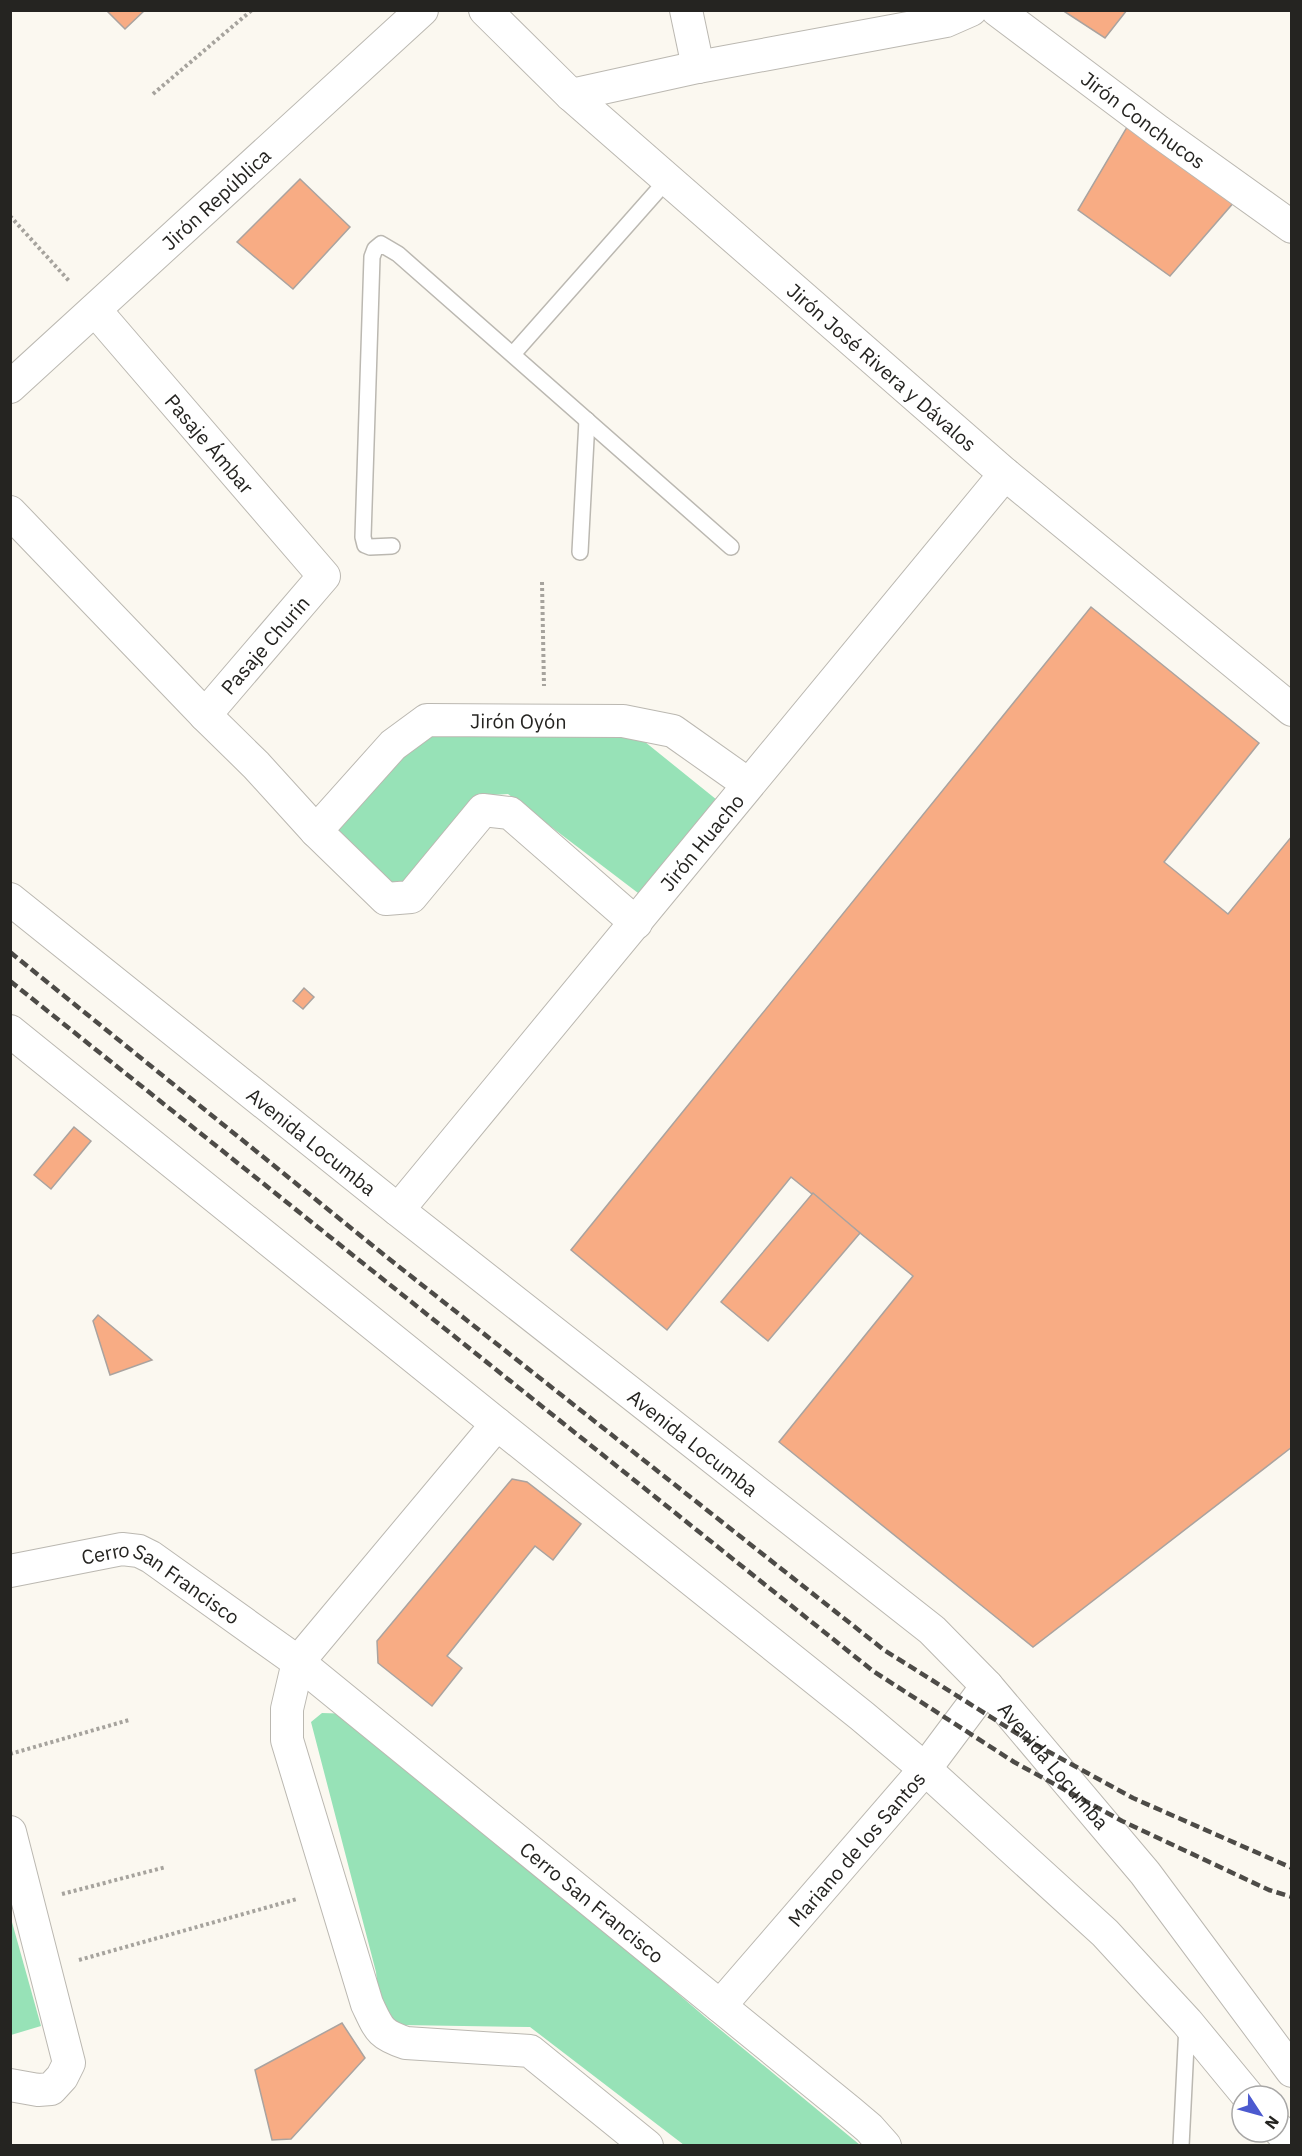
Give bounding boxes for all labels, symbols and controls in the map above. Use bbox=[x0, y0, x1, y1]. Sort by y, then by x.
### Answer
street label: Jirón Conchucos bbox=[1076, 65, 1211, 174]
street label: Jirón República bbox=[155, 142, 276, 256]
street label: Jirón José Rivera y Dávalos bbox=[782, 277, 983, 457]
street label: Pasaje Ámbar bbox=[159, 388, 260, 499]
street label: Pasaje Churin bbox=[215, 590, 315, 700]
street label: Jirón Oyón bbox=[470, 707, 567, 734]
street label: Jirón Huacho bbox=[653, 788, 750, 896]
street label: Avenida Locumba bbox=[242, 1081, 383, 1201]
street label: Avenida Locumba bbox=[623, 1383, 764, 1502]
street label: Cerro San Francisco bbox=[79, 1535, 246, 1630]
street label: Avenida Locumba bbox=[993, 1696, 1116, 1835]
street label: Mariano de los Santos bbox=[781, 1765, 931, 1932]
street label: Cerro San Francisco bbox=[515, 1835, 670, 1969]
north arrow bbox=[1230, 2084, 1290, 2144]
text: N bbox=[1261, 2112, 1284, 2133]

